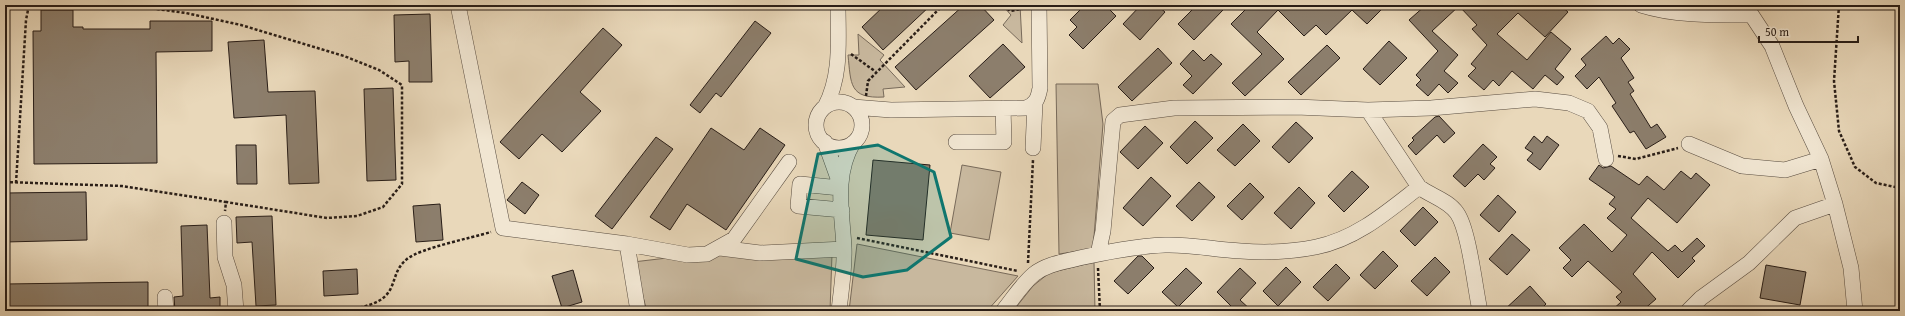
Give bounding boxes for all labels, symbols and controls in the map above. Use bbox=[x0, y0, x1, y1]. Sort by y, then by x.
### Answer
scale bar bbox=[1759, 18, 1858, 44]
text: 50 m bbox=[1765, 23, 1789, 40]

